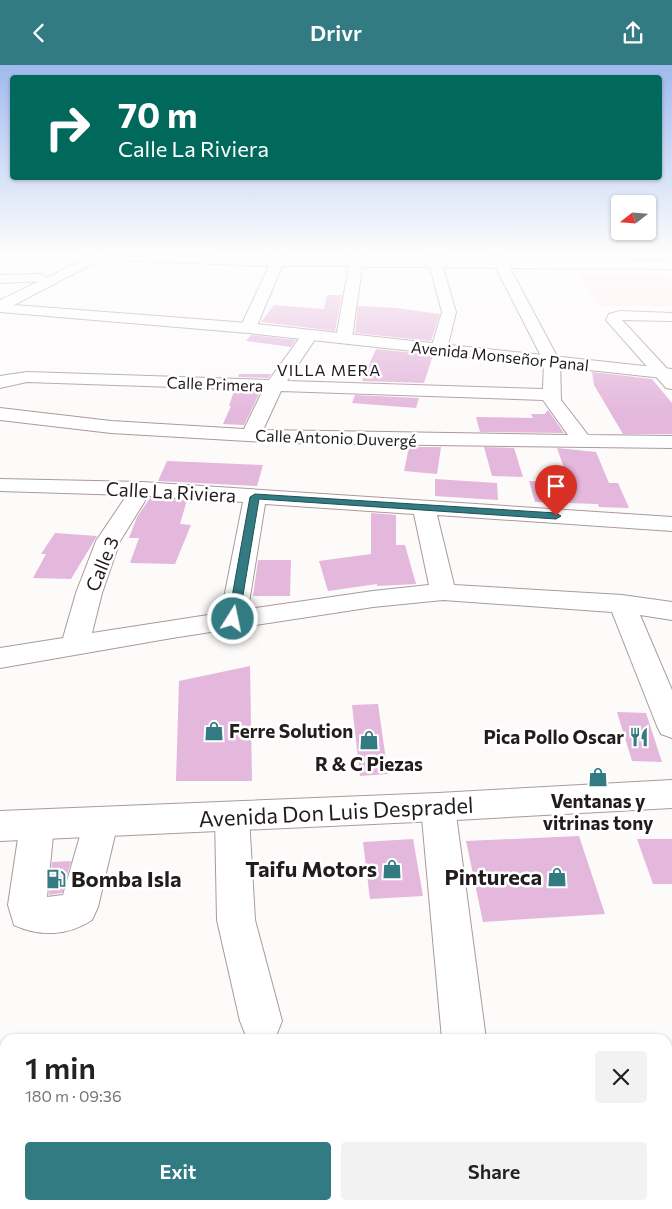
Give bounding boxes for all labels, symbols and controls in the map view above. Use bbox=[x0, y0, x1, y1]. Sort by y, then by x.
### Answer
icon: back bbox=[25, 19, 53, 47]
text: Drivr bbox=[310, 19, 362, 46]
icon: share bbox=[619, 19, 647, 47]
text: 70 m bbox=[118, 92, 198, 135]
icon: right bbox=[35, 95, 100, 160]
text: Calle La Riviera bbox=[118, 135, 269, 162]
north arrow bbox=[611, 195, 656, 240]
map controls bbox=[611, 195, 656, 240]
street label: Avenida Monseñor Panal bbox=[410, 337, 590, 374]
district label: VILLA MERA bbox=[277, 360, 381, 379]
street label: Calle Primera bbox=[166, 372, 264, 395]
street label: Calle Antonio Duvergé bbox=[255, 425, 417, 450]
pin bbox=[535, 465, 577, 516]
icon: arrive bbox=[542, 472, 570, 500]
street label: Calle La Riviera bbox=[105, 477, 237, 506]
street label: Calle 3 bbox=[80, 533, 123, 595]
position arrow bbox=[206, 592, 258, 644]
place label: Ferre Solution bbox=[229, 719, 353, 742]
shop icon: Ferre Solution bbox=[203, 720, 225, 742]
place label: Pica Pollo Oscar bbox=[483, 725, 624, 748]
restaurant icon: Pica Pollo Oscar bbox=[628, 726, 650, 748]
shop icon: R & C Piezas bbox=[358, 729, 380, 751]
place label: R & C Piezas bbox=[315, 752, 423, 775]
shop icon: Ventanas y vitrinas tony bbox=[587, 766, 609, 788]
place label: Ventanas y vitrinas tony bbox=[543, 789, 654, 834]
street label: Avenida Don Luis Despradel bbox=[198, 791, 474, 832]
place label: Taifu Motors bbox=[245, 855, 377, 882]
shop icon: Taifu Motors bbox=[381, 858, 403, 880]
place label: Pintureca bbox=[444, 863, 542, 890]
place label: Bomba Isla bbox=[71, 865, 181, 892]
shop icon: Pintureca bbox=[546, 866, 568, 888]
fuel station icon: Bomba Isla bbox=[45, 868, 67, 890]
text: 1 min bbox=[25, 1048, 96, 1085]
button: close bbox=[595, 1051, 647, 1103]
text: 180 m · 09:36 bbox=[25, 1086, 122, 1105]
button: Exit bbox=[25, 1142, 331, 1200]
button: Share bbox=[341, 1142, 647, 1200]

